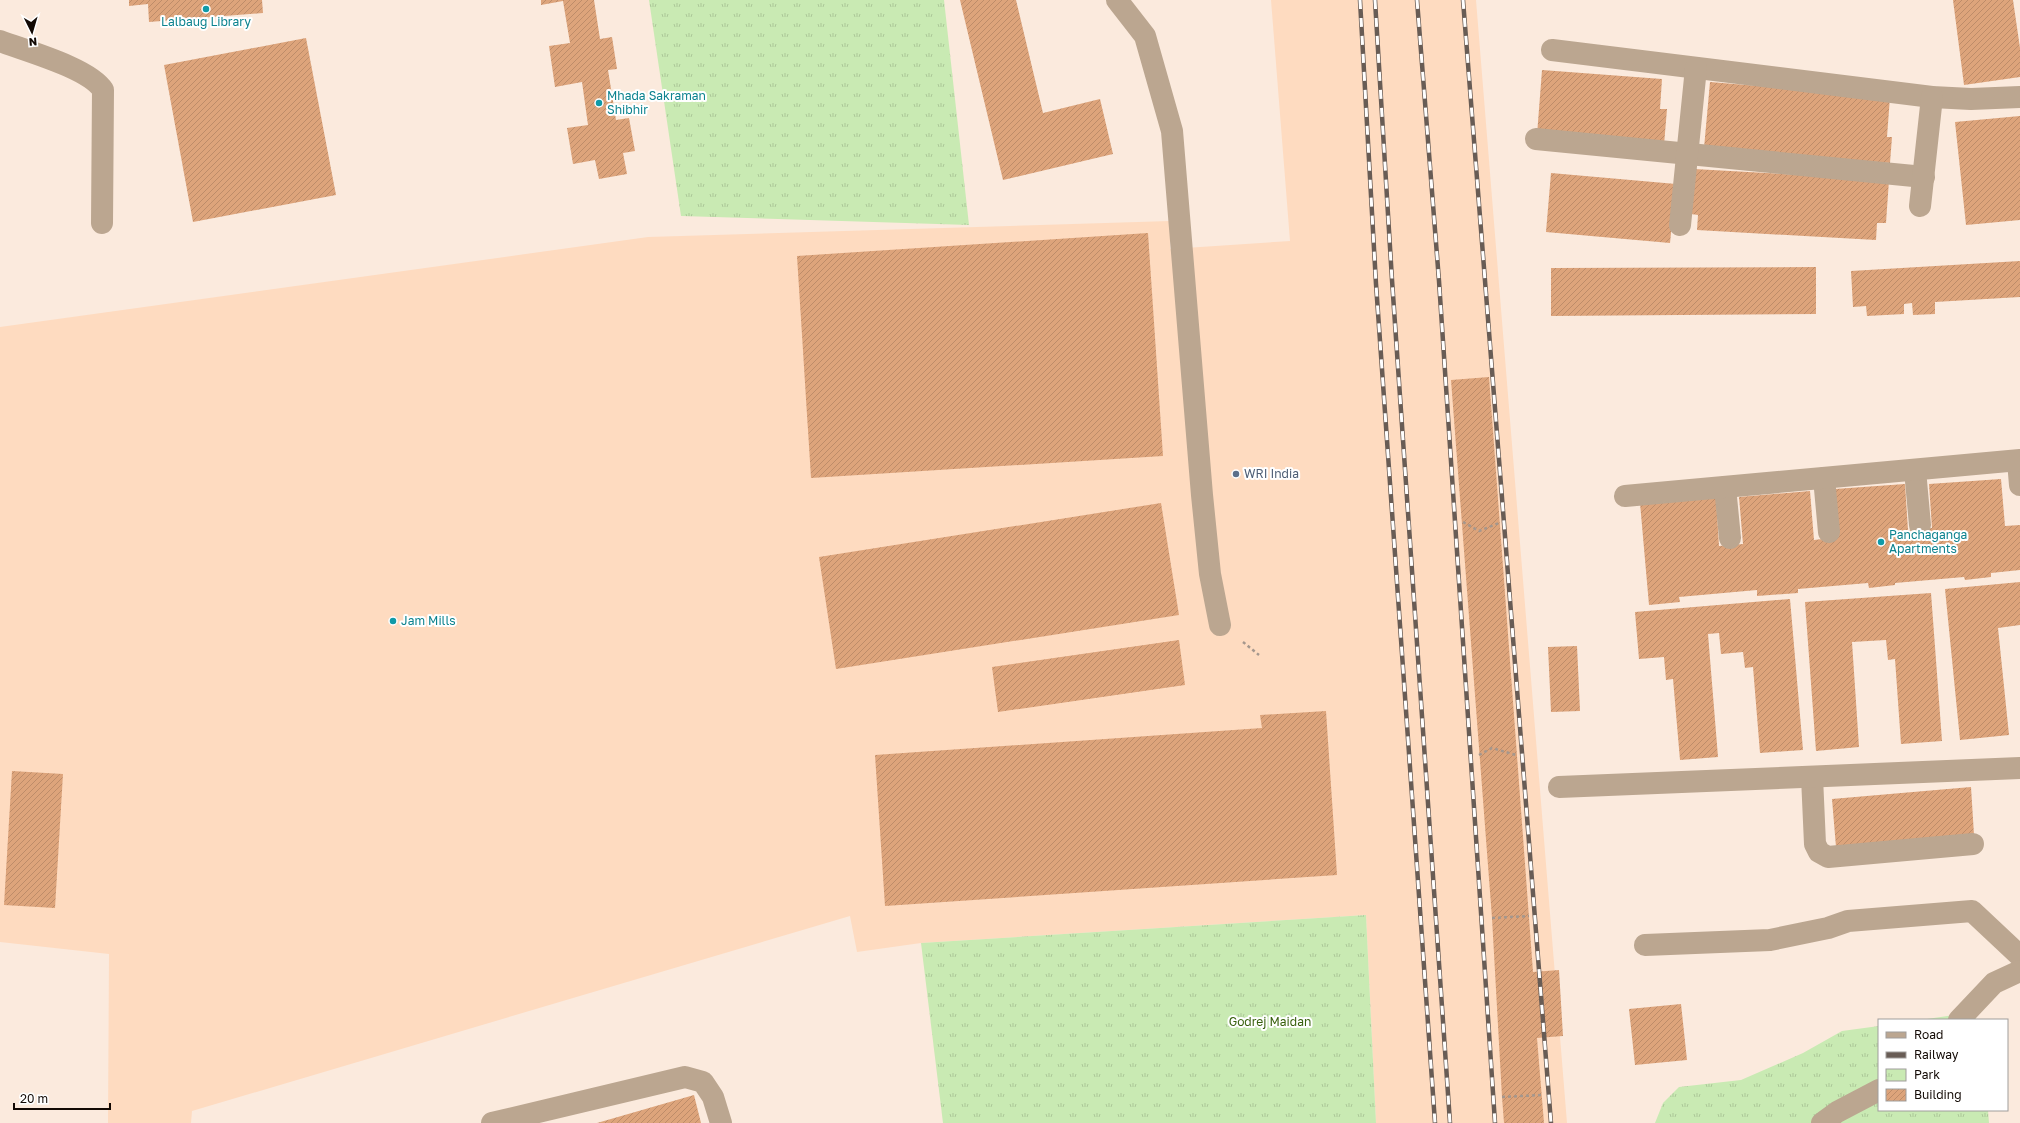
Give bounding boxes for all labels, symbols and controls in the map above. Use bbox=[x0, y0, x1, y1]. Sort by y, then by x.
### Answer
marker: Lalbaug Library bbox=[201, 4, 211, 14]
north arrow bbox=[12, 12, 52, 52]
place label: Lalbaug Library bbox=[161, 14, 251, 29]
text: N bbox=[28, 36, 38, 49]
place label: Mhada Sakraman Shibhir bbox=[607, 88, 706, 117]
marker: Mhada Sakraman Shibhir bbox=[594, 98, 604, 108]
place label: WRI India bbox=[1244, 466, 1299, 481]
marker: WRI India bbox=[1231, 469, 1241, 479]
place label: Panchaganga Apartments bbox=[1889, 527, 1967, 556]
marker: Panchaganga Apartments bbox=[1876, 537, 1886, 547]
place label: Jam Mills bbox=[401, 613, 456, 628]
marker: Jam Mills bbox=[388, 616, 398, 626]
park label: Godrej Maidan bbox=[1229, 1014, 1311, 1029]
legend bbox=[1878, 1019, 2008, 1111]
text: Road bbox=[1914, 1027, 1943, 1042]
text: Railway bbox=[1914, 1047, 1959, 1062]
text: Park bbox=[1914, 1067, 1940, 1082]
scale bar bbox=[14, 1085, 110, 1111]
text: Building bbox=[1914, 1087, 1962, 1102]
text: 20 m bbox=[20, 1091, 48, 1106]

